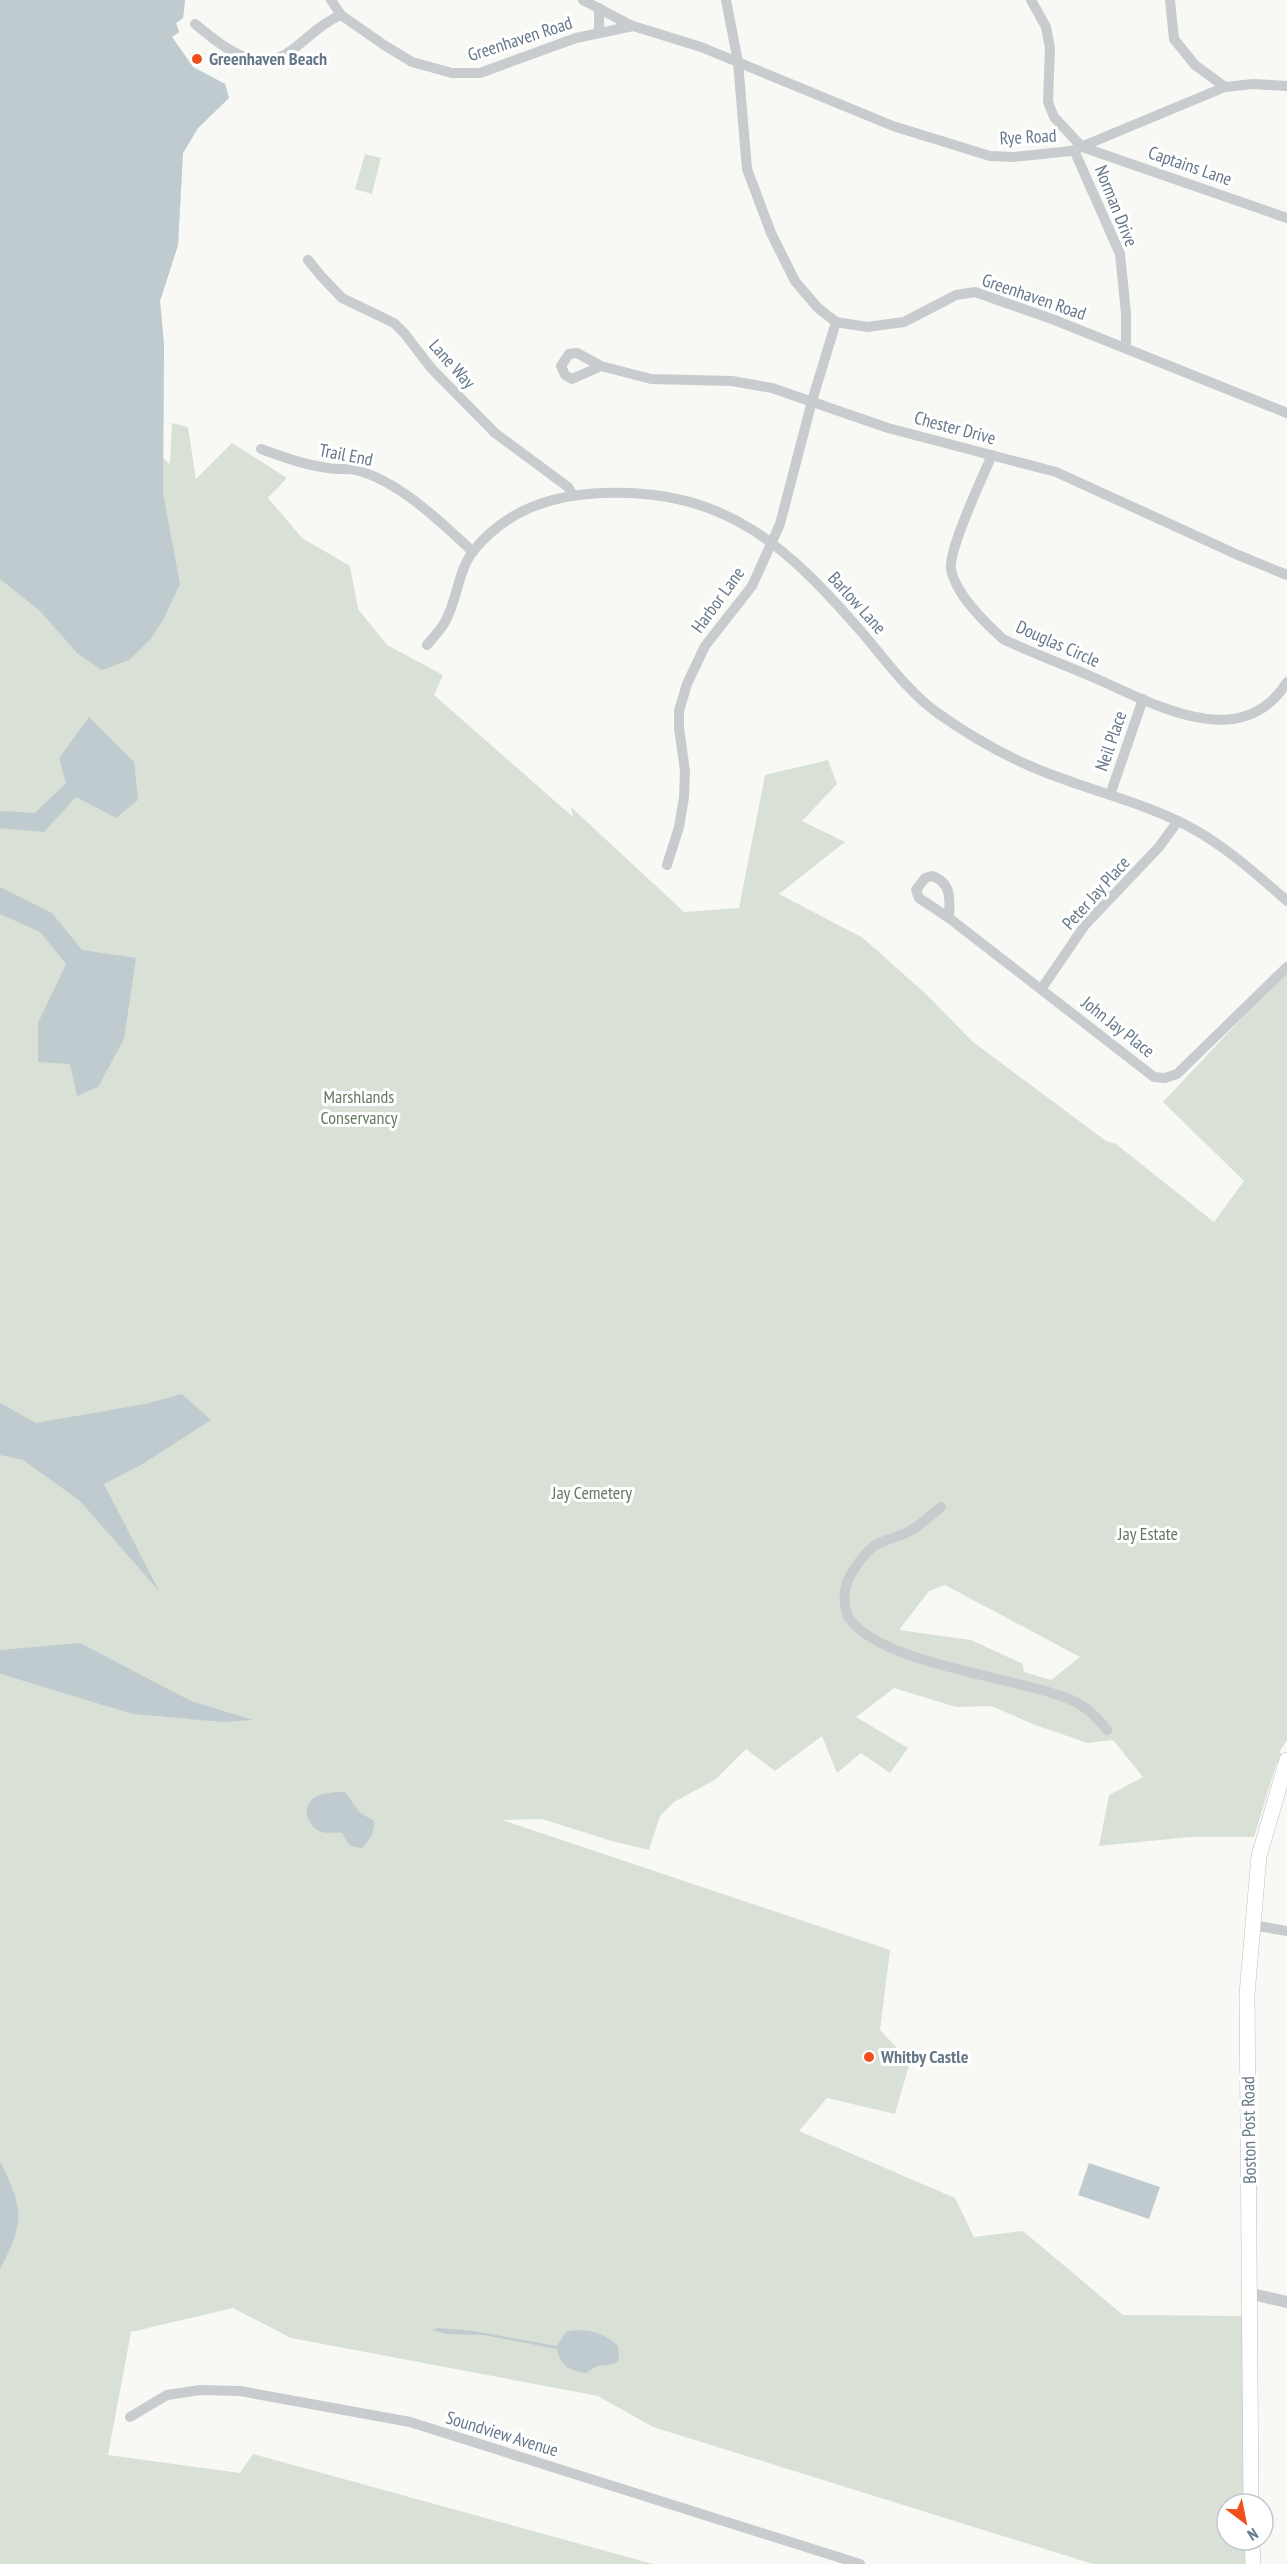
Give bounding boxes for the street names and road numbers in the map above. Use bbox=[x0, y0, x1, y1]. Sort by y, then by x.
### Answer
street label: Greenhaven Road bbox=[465, 11, 575, 66]
street label: Rye Road bbox=[999, 124, 1057, 149]
street label: Captains Lane bbox=[1145, 141, 1235, 191]
street label: Norman Drive bbox=[1090, 162, 1143, 250]
street label: Greenhaven Road bbox=[979, 268, 1089, 325]
street label: Lane Way bbox=[424, 334, 481, 393]
street label: Chester Drive bbox=[912, 406, 998, 449]
street label: Trail End bbox=[317, 438, 375, 471]
street label: Harbor Lane bbox=[686, 562, 749, 637]
street label: Barlow Lane bbox=[823, 567, 891, 639]
street label: Douglas Circle bbox=[1013, 615, 1104, 672]
street label: Neil Place bbox=[1090, 708, 1132, 774]
street label: Peter Jay Place bbox=[1057, 851, 1135, 934]
street label: John Jay Place bbox=[1076, 990, 1159, 1062]
street label: Boston Post Road bbox=[1236, 2076, 1261, 2184]
street label: Soundview Avenue bbox=[443, 2406, 561, 2462]

